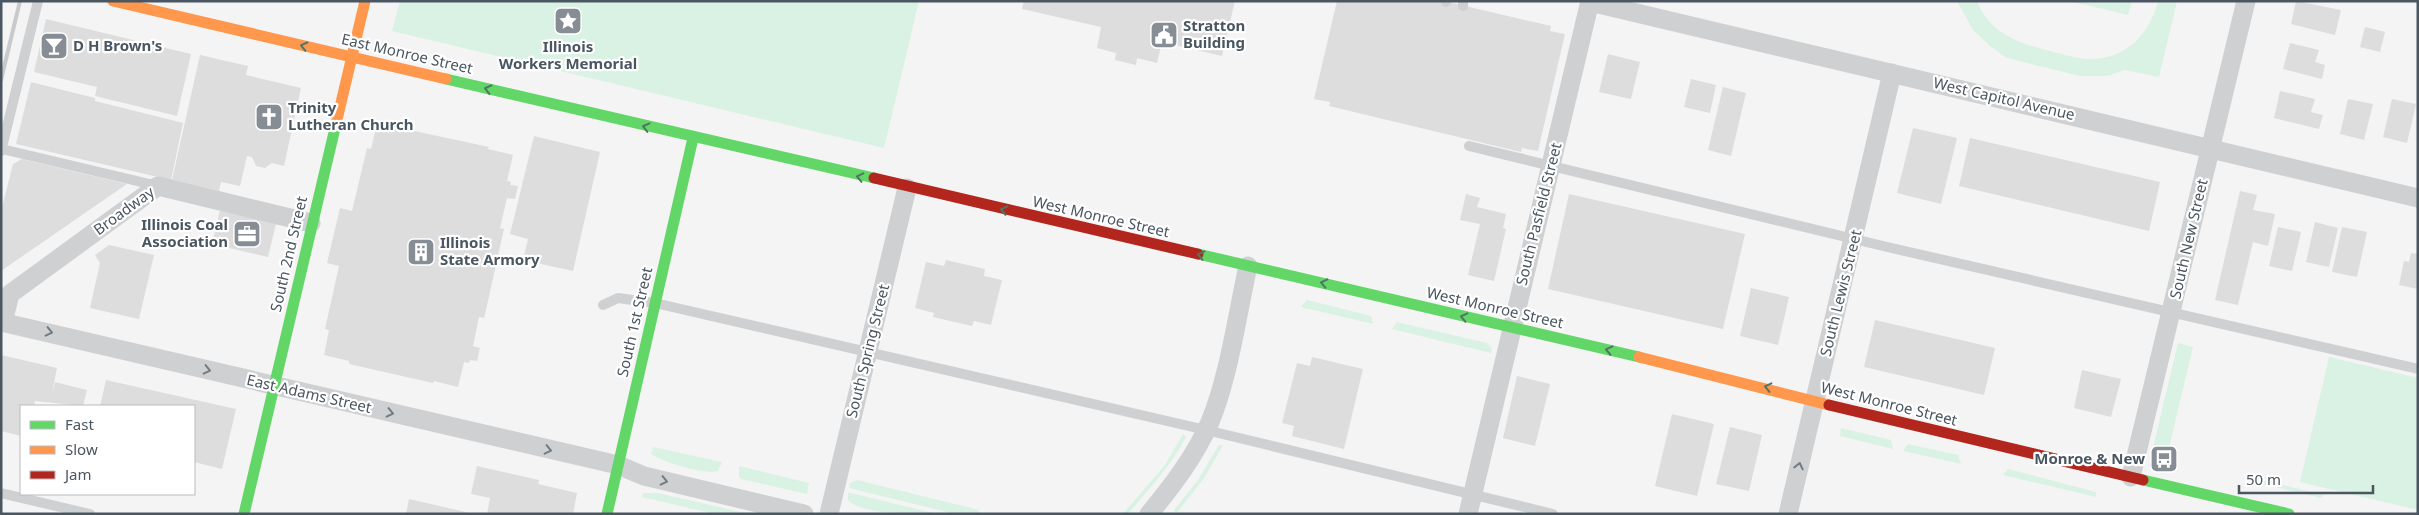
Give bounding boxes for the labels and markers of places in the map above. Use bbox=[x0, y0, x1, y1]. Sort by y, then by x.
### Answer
place icon: Illinois Workers Memorial bbox=[553, 6, 583, 36]
place label: Stratton Building bbox=[1183, 15, 1245, 52]
public building icon: Stratton Building bbox=[1149, 20, 1179, 50]
bar icon: D H Brown's bbox=[39, 31, 69, 61]
place label: D H Brown's bbox=[73, 35, 162, 55]
place label: Illinois Workers Memorial bbox=[499, 36, 637, 73]
place label: Trinity Lutheran Church bbox=[288, 97, 413, 134]
church icon: Trinity Lutheran Church bbox=[254, 102, 284, 132]
place label: Illinois Coal Association bbox=[141, 214, 228, 251]
office icon: Illinois Coal Association bbox=[232, 219, 262, 249]
place label: Illinois State Armory bbox=[440, 232, 540, 269]
building icon: Illinois State Armory bbox=[406, 237, 436, 267]
bus stop icon: Monroe & New bbox=[2149, 444, 2179, 474]
place label: Monroe & New bbox=[2034, 448, 2145, 468]

